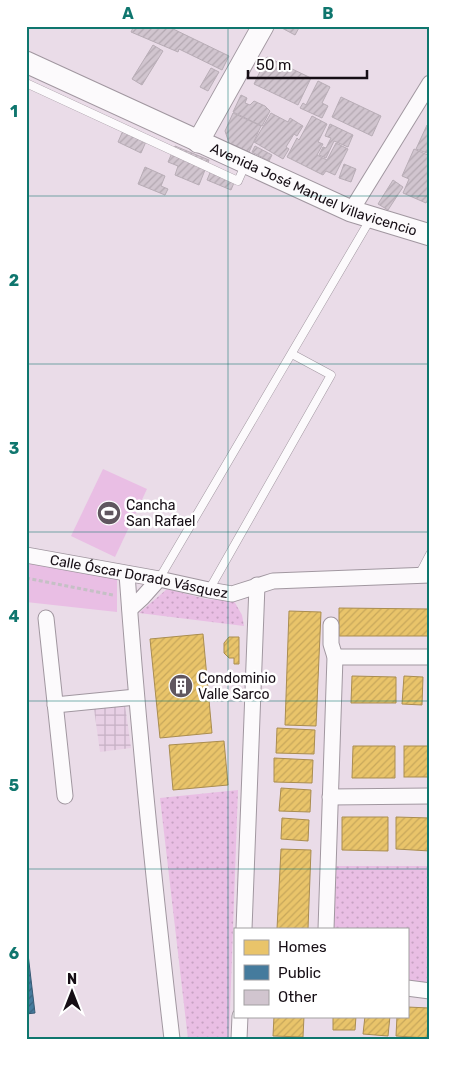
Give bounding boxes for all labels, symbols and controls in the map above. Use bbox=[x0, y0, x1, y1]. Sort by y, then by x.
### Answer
text: A bbox=[122, 4, 134, 23]
text: B bbox=[322, 4, 334, 23]
scale bar bbox=[248, 48, 367, 80]
text: 50 m bbox=[256, 56, 291, 74]
text: 1 bbox=[10, 102, 18, 121]
street label: Avenida José Manuel Villavicencio bbox=[208, 139, 419, 239]
text: 2 bbox=[9, 271, 19, 290]
text: 3 bbox=[9, 439, 19, 458]
place label: Cancha San Rafael bbox=[126, 497, 195, 530]
sports icon: Cancha San Rafael bbox=[96, 500, 122, 526]
street label: Calle Óscar Dorado Vásquez bbox=[49, 551, 229, 602]
text: 4 bbox=[9, 607, 20, 626]
place label: Condominio Valle Sarco bbox=[198, 670, 276, 703]
building icon: Condominio Valle Sarco bbox=[168, 673, 194, 699]
text: 5 bbox=[9, 776, 19, 795]
legend bbox=[234, 928, 408, 1018]
text: Homes bbox=[278, 938, 327, 956]
text: 6 bbox=[9, 944, 19, 963]
text: Public bbox=[278, 964, 321, 982]
north arrow bbox=[48, 968, 98, 1018]
text: N bbox=[67, 971, 77, 988]
text: Other bbox=[278, 988, 318, 1006]

